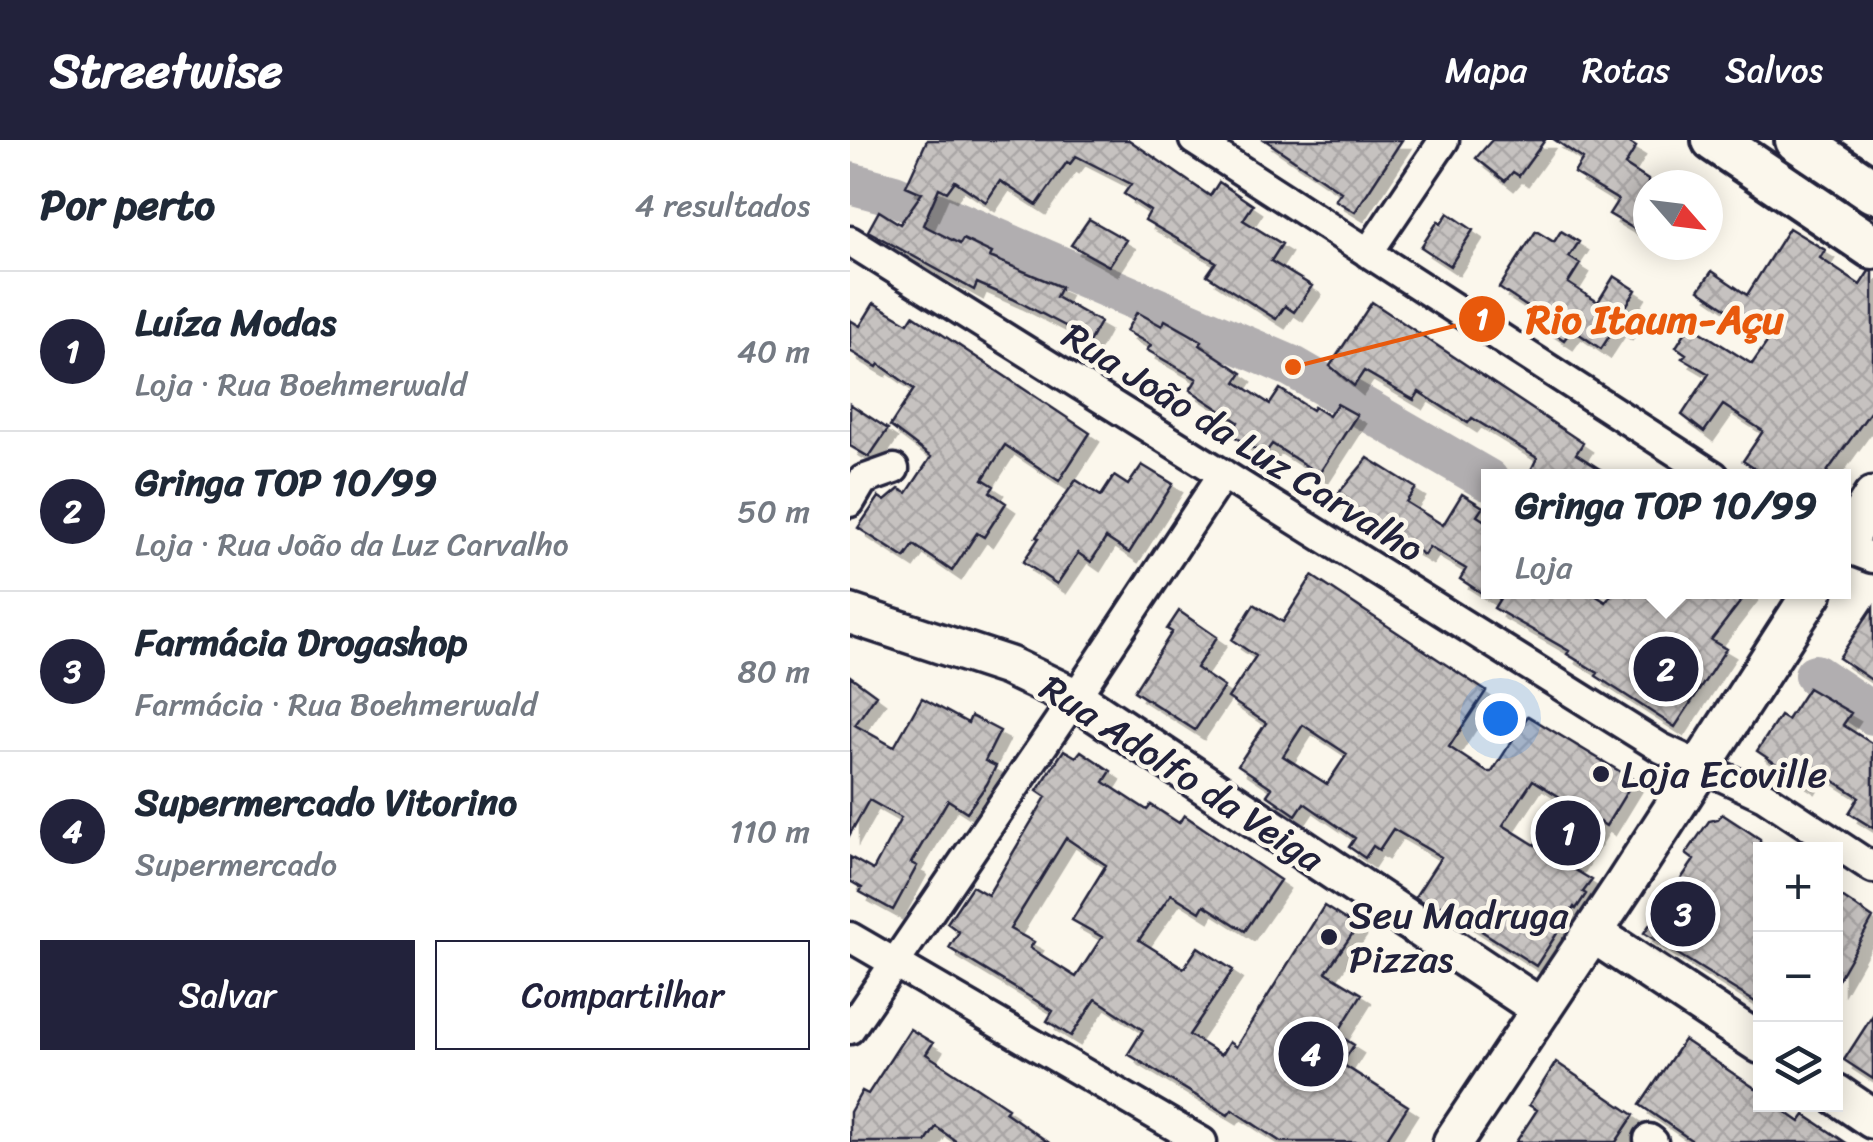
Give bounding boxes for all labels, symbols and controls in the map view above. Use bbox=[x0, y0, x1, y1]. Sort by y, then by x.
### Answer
text: Streetwise bbox=[50, 28, 283, 113]
text: Mapa bbox=[1445, 39, 1527, 101]
text: Rotas bbox=[1582, 39, 1670, 101]
text: Salvos bbox=[1725, 39, 1823, 101]
text: Por perto bbox=[40, 168, 215, 242]
north arrow bbox=[1633, 170, 1723, 260]
text: 4 resultados bbox=[635, 177, 810, 234]
callout: Rio Itaum-Açu bbox=[1457, 284, 1804, 354]
text: Rio Itaum-Açu bbox=[1525, 284, 1784, 355]
text: Luíza Modas bbox=[135, 289, 336, 356]
text: 1 bbox=[1476, 292, 1489, 346]
street label: Rua João da Luz Carvalho bbox=[1048, 304, 1437, 581]
text: 1 bbox=[66, 323, 79, 380]
text: 40 m bbox=[737, 323, 810, 380]
text: Loja · Rua Boehmerwald bbox=[135, 356, 467, 413]
text: Gringa TOP 10/99 bbox=[135, 449, 437, 516]
popup bbox=[1481, 469, 1851, 599]
text: Gringa TOP 10/99 bbox=[1515, 472, 1817, 539]
text: 2 bbox=[63, 483, 82, 540]
text: 50 m bbox=[737, 483, 810, 540]
text: Loja · Rua João da Luz Carvalho bbox=[135, 516, 569, 573]
text: Loja bbox=[1515, 539, 1572, 596]
text: Farmácia Drogashop bbox=[135, 609, 467, 676]
pin: 2 bbox=[1634, 632, 1698, 706]
text: 3 bbox=[64, 643, 81, 700]
text: 80 m bbox=[738, 643, 810, 700]
street label: Rua Adolfo da Veiga bbox=[1026, 656, 1338, 891]
text: Farmácia · Rua Boehmerwald bbox=[135, 676, 537, 733]
your location bbox=[1475, 693, 1526, 744]
place label: Loja Ecoville bbox=[1621, 741, 1827, 808]
marker: Loja Ecoville bbox=[1590, 763, 1612, 785]
text: Supermercado Vitorino bbox=[135, 769, 517, 836]
pin: 1 bbox=[1536, 796, 1600, 870]
text: 4 bbox=[62, 803, 83, 860]
text: 110 m bbox=[729, 803, 810, 860]
text: Supermercado bbox=[135, 836, 337, 893]
map controls bbox=[1753, 842, 1843, 1112]
button: + bbox=[1753, 842, 1843, 932]
pin: 3 bbox=[1650, 876, 1716, 952]
place label: Seu Madruga Pizzas bbox=[1349, 882, 1569, 993]
marker: Seu Madruga Pizzas bbox=[1318, 926, 1340, 948]
button: − bbox=[1753, 932, 1843, 1022]
button: Salvar bbox=[40, 940, 415, 1050]
button: Compartilhar bbox=[435, 940, 810, 1050]
pin: 4 bbox=[1278, 1016, 1344, 1092]
button: layers bbox=[1753, 1022, 1843, 1112]

